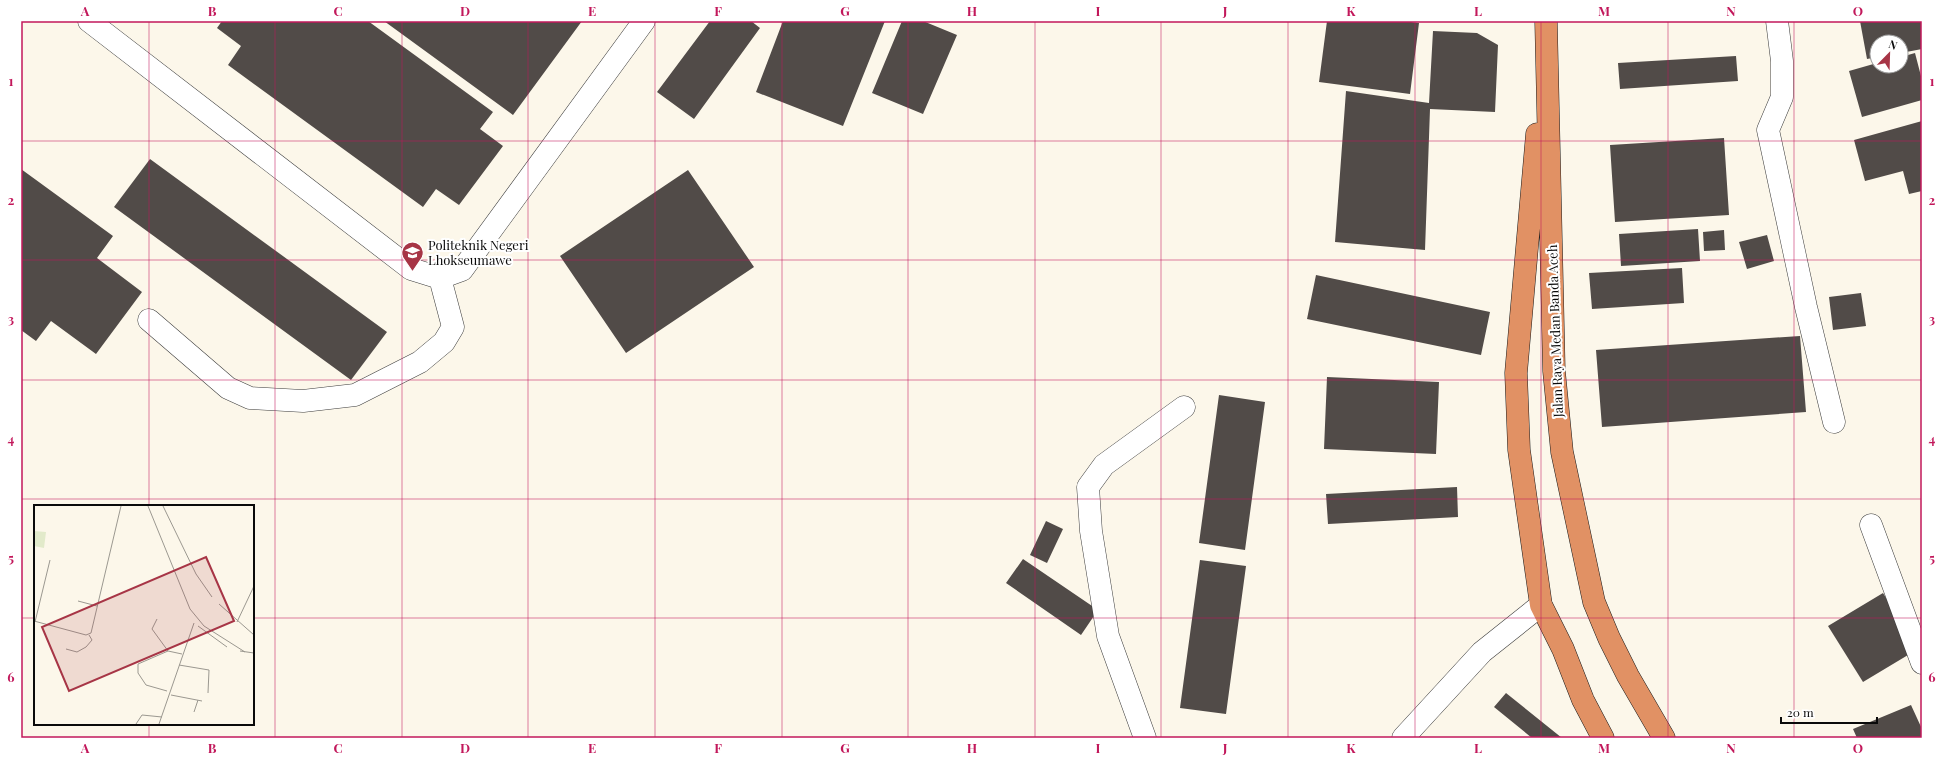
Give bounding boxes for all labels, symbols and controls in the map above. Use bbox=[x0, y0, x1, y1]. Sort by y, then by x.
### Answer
text: A bbox=[80, 2, 90, 19]
text: B bbox=[208, 2, 217, 19]
text: C bbox=[333, 2, 343, 19]
text: D bbox=[460, 2, 470, 19]
text: E bbox=[588, 2, 596, 19]
text: F bbox=[714, 2, 722, 19]
text: G bbox=[840, 2, 850, 19]
text: H bbox=[967, 2, 977, 19]
text: I bbox=[1096, 2, 1101, 19]
text: J bbox=[1222, 2, 1228, 19]
text: K bbox=[1346, 2, 1356, 19]
text: L bbox=[1474, 2, 1482, 19]
text: M bbox=[1598, 2, 1610, 19]
text: N bbox=[1726, 2, 1736, 19]
text: O bbox=[1853, 2, 1863, 19]
north arrow bbox=[1869, 34, 1909, 74]
text: N bbox=[1887, 36, 1900, 53]
text: 1 bbox=[9, 72, 14, 89]
text: 1 bbox=[1930, 72, 1935, 89]
text: 2 bbox=[8, 191, 15, 208]
text: 2 bbox=[1929, 191, 1936, 208]
place label: Politeknik Negeri Lhokseumawe bbox=[428, 236, 529, 268]
school or university icon: Politeknik Negeri Lhokseumawe bbox=[399, 239, 425, 272]
street label: Jalan Raya Medan Banda Aceh bbox=[1543, 244, 1566, 419]
text: 3 bbox=[8, 310, 14, 327]
text: 3 bbox=[1929, 310, 1935, 327]
text: 4 bbox=[8, 430, 15, 447]
text: 4 bbox=[1929, 430, 1936, 447]
inset map bbox=[34, 505, 254, 725]
text: 5 bbox=[8, 549, 14, 566]
text: 5 bbox=[1929, 549, 1935, 566]
text: 6 bbox=[7, 668, 15, 685]
text: 6 bbox=[1928, 668, 1936, 685]
scale bar bbox=[1781, 699, 1877, 725]
text: 20 m bbox=[1787, 704, 1814, 720]
text: A bbox=[80, 739, 90, 756]
text: B bbox=[208, 739, 217, 756]
text: C bbox=[333, 739, 343, 756]
text: D bbox=[460, 739, 470, 756]
text: E bbox=[588, 739, 596, 756]
text: F bbox=[714, 739, 722, 756]
text: G bbox=[840, 739, 850, 756]
text: H bbox=[967, 739, 977, 756]
text: I bbox=[1096, 739, 1101, 756]
text: J bbox=[1222, 739, 1228, 756]
text: K bbox=[1346, 739, 1356, 756]
text: L bbox=[1474, 739, 1482, 756]
text: M bbox=[1598, 739, 1610, 756]
text: N bbox=[1726, 739, 1736, 756]
text: O bbox=[1853, 739, 1863, 756]

